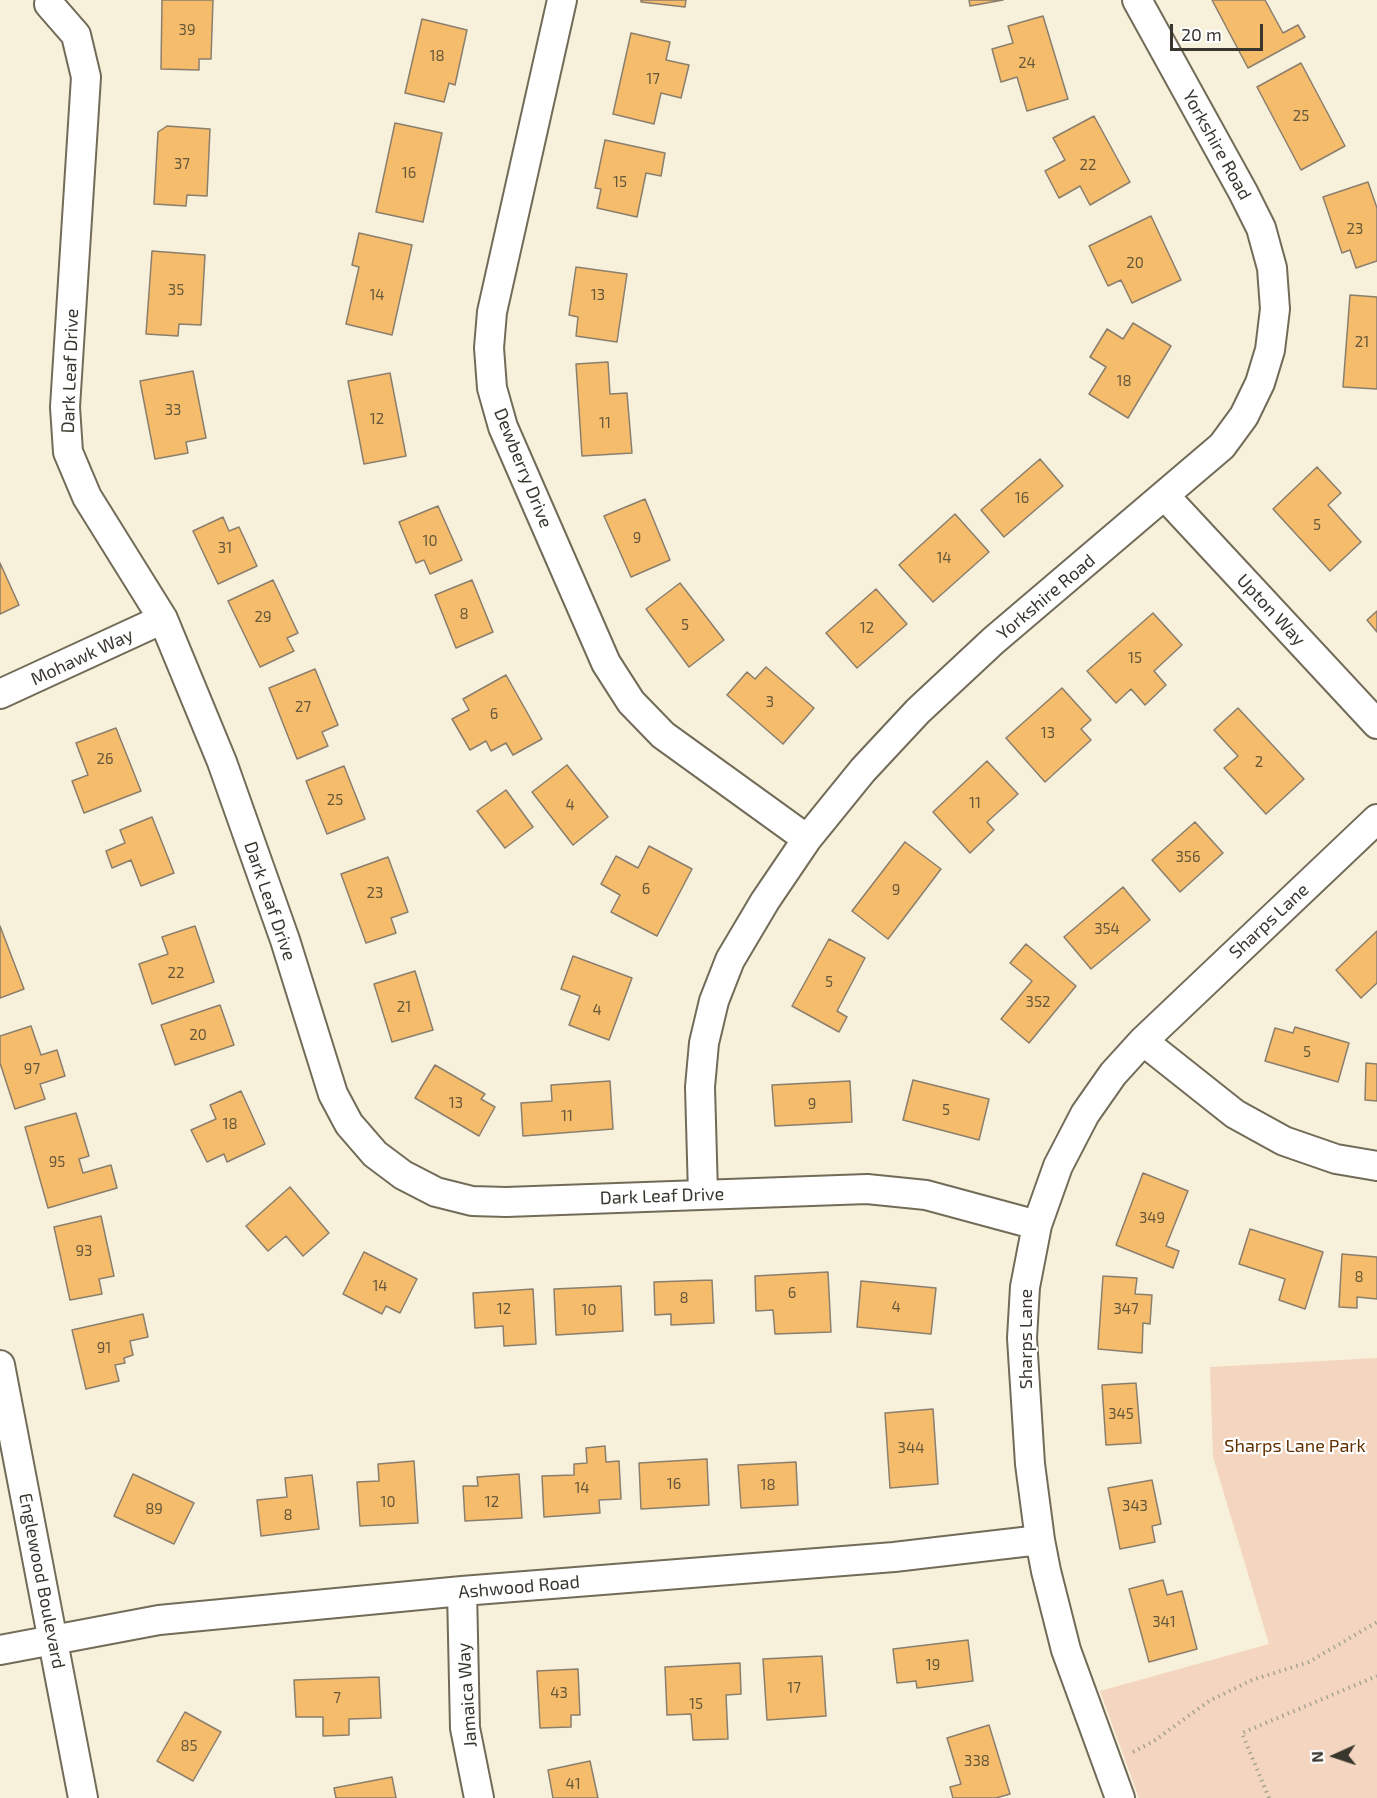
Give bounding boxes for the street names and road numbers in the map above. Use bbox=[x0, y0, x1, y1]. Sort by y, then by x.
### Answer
street label: Yorkshire Road bbox=[1178, 86, 1256, 204]
street label: Dark Leaf Drive bbox=[57, 308, 83, 434]
street label: Dewberry Drive bbox=[489, 405, 557, 531]
street label: Yorkshire Road bbox=[992, 550, 1100, 644]
street label: Upton Way bbox=[1232, 570, 1310, 650]
street label: Mohawk Way bbox=[27, 624, 137, 690]
street label: Dark Leaf Drive bbox=[240, 839, 300, 963]
street label: Sharps Lane bbox=[1225, 879, 1313, 963]
street label: Dark Leaf Drive bbox=[599, 1183, 725, 1209]
street label: Sharps Lane bbox=[1015, 1289, 1037, 1389]
street label: Englewood Boulevard bbox=[14, 1491, 70, 1671]
street label: Ashwood Road bbox=[457, 1571, 581, 1603]
street label: Jamaica Way bbox=[453, 1642, 481, 1748]

